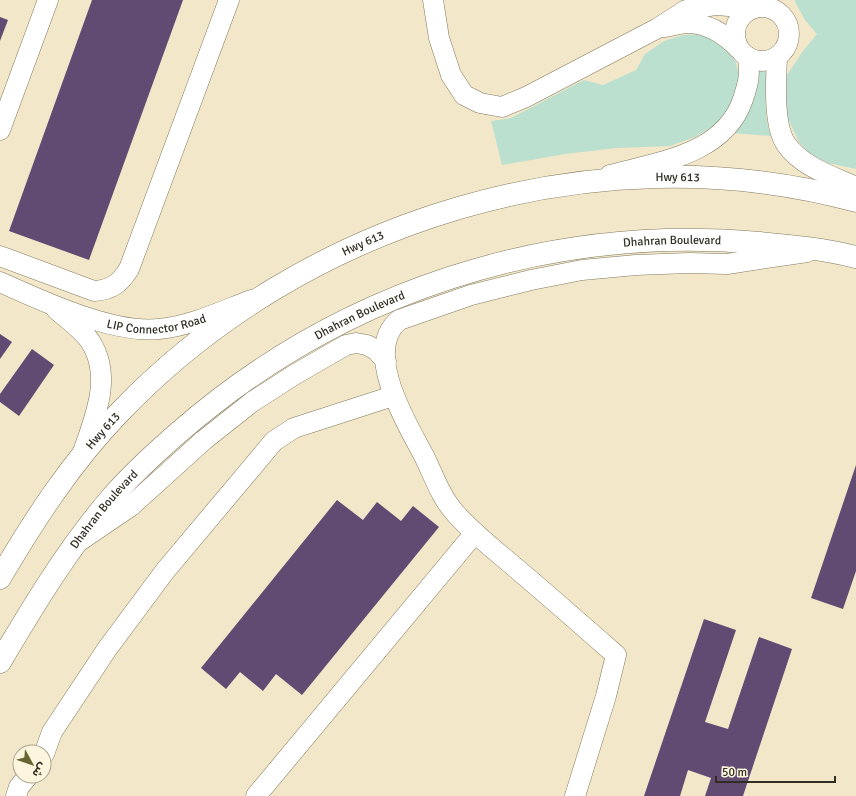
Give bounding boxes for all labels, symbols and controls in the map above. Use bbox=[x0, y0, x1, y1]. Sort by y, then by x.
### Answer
street label: Hwy 613 bbox=[655, 169, 700, 185]
street label: Hwy 613 bbox=[339, 227, 386, 259]
street label: Dhahran Boulevard bbox=[622, 232, 721, 250]
street label: Dhahran Boulevard bbox=[312, 287, 407, 343]
street label: LIP Connector Road bbox=[105, 311, 208, 337]
street label: Hwy 613 bbox=[83, 409, 123, 452]
street label: Dhahran Boulevard bbox=[67, 467, 141, 552]
north arrow bbox=[12, 744, 52, 784]
scale bar bbox=[716, 758, 835, 784]
text: ش bbox=[29, 760, 49, 780]
text: 50 m bbox=[722, 765, 747, 780]

